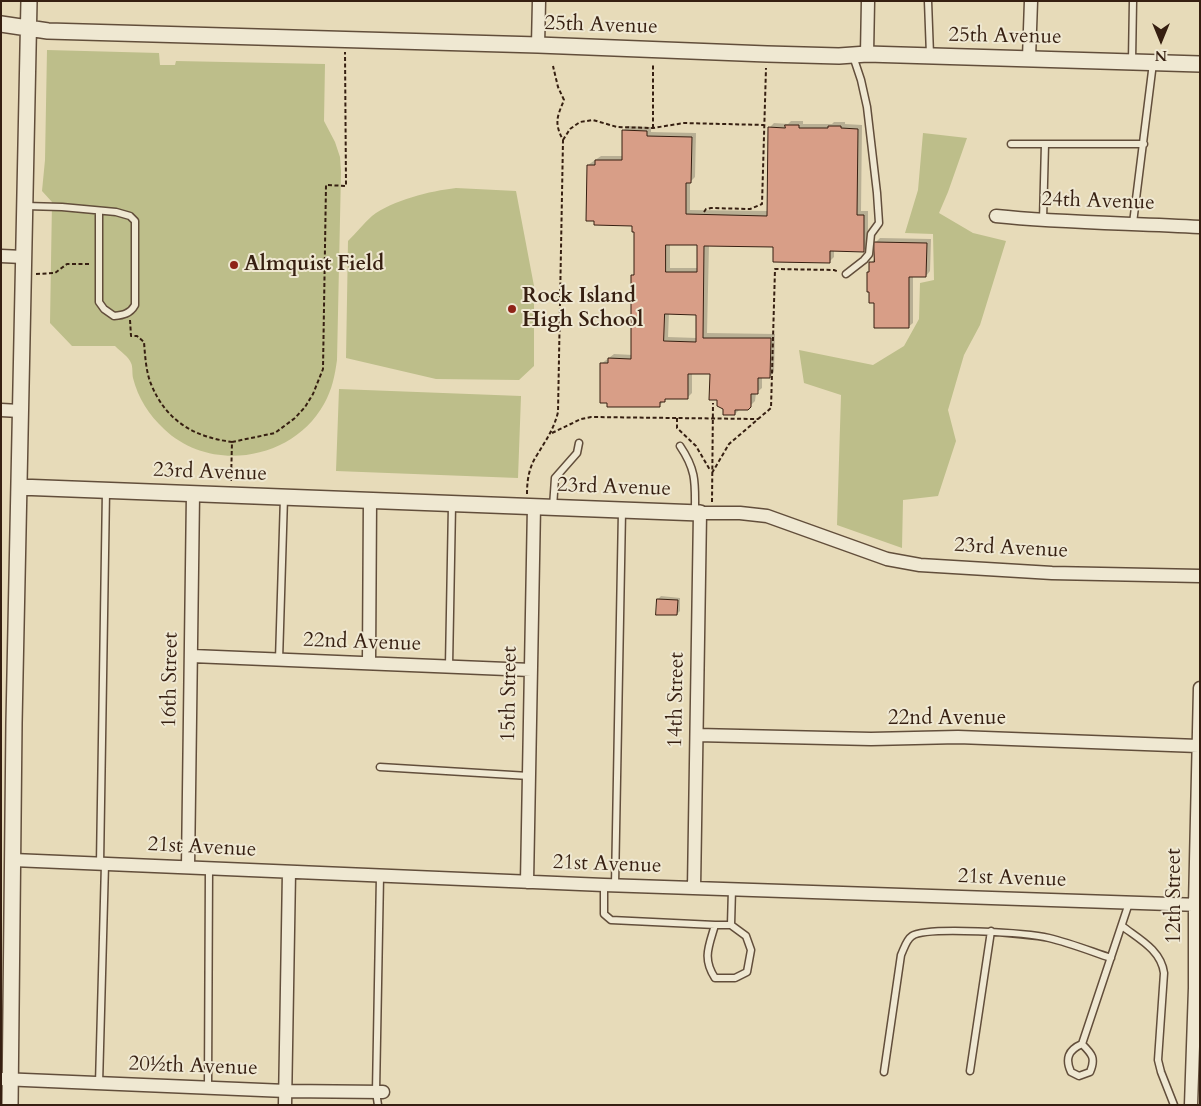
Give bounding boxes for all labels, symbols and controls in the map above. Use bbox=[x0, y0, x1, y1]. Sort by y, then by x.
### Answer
street label: 25th Avenue bbox=[544, 11, 658, 41]
north arrow bbox=[1136, 15, 1186, 65]
street label: 25th Avenue bbox=[948, 23, 1062, 51]
text: N bbox=[1155, 46, 1167, 65]
street label: 24th Avenue bbox=[1041, 187, 1155, 217]
place label: Almquist Field bbox=[244, 252, 384, 278]
marker: Almquist Field bbox=[228, 259, 240, 271]
place label: Rock Island High School bbox=[522, 284, 643, 334]
marker: Rock Island High School bbox=[506, 303, 518, 315]
street label: 23rd Avenue bbox=[153, 458, 267, 488]
street label: 23rd Avenue bbox=[557, 473, 671, 503]
street label: 23rd Avenue bbox=[953, 533, 1069, 565]
street label: 22nd Avenue bbox=[302, 628, 422, 658]
street label: 16th Street bbox=[158, 632, 184, 728]
street label: 15th Street bbox=[497, 646, 523, 742]
street label: 14th Street bbox=[664, 652, 690, 748]
street label: 22nd Avenue bbox=[888, 706, 1006, 732]
street label: 21st Avenue bbox=[147, 833, 257, 863]
street label: 12th Street bbox=[1162, 848, 1188, 944]
street label: 21st Avenue bbox=[552, 851, 662, 879]
street label: 21st Avenue bbox=[957, 865, 1067, 893]
street label: 20½th Avenue bbox=[128, 1052, 258, 1082]

